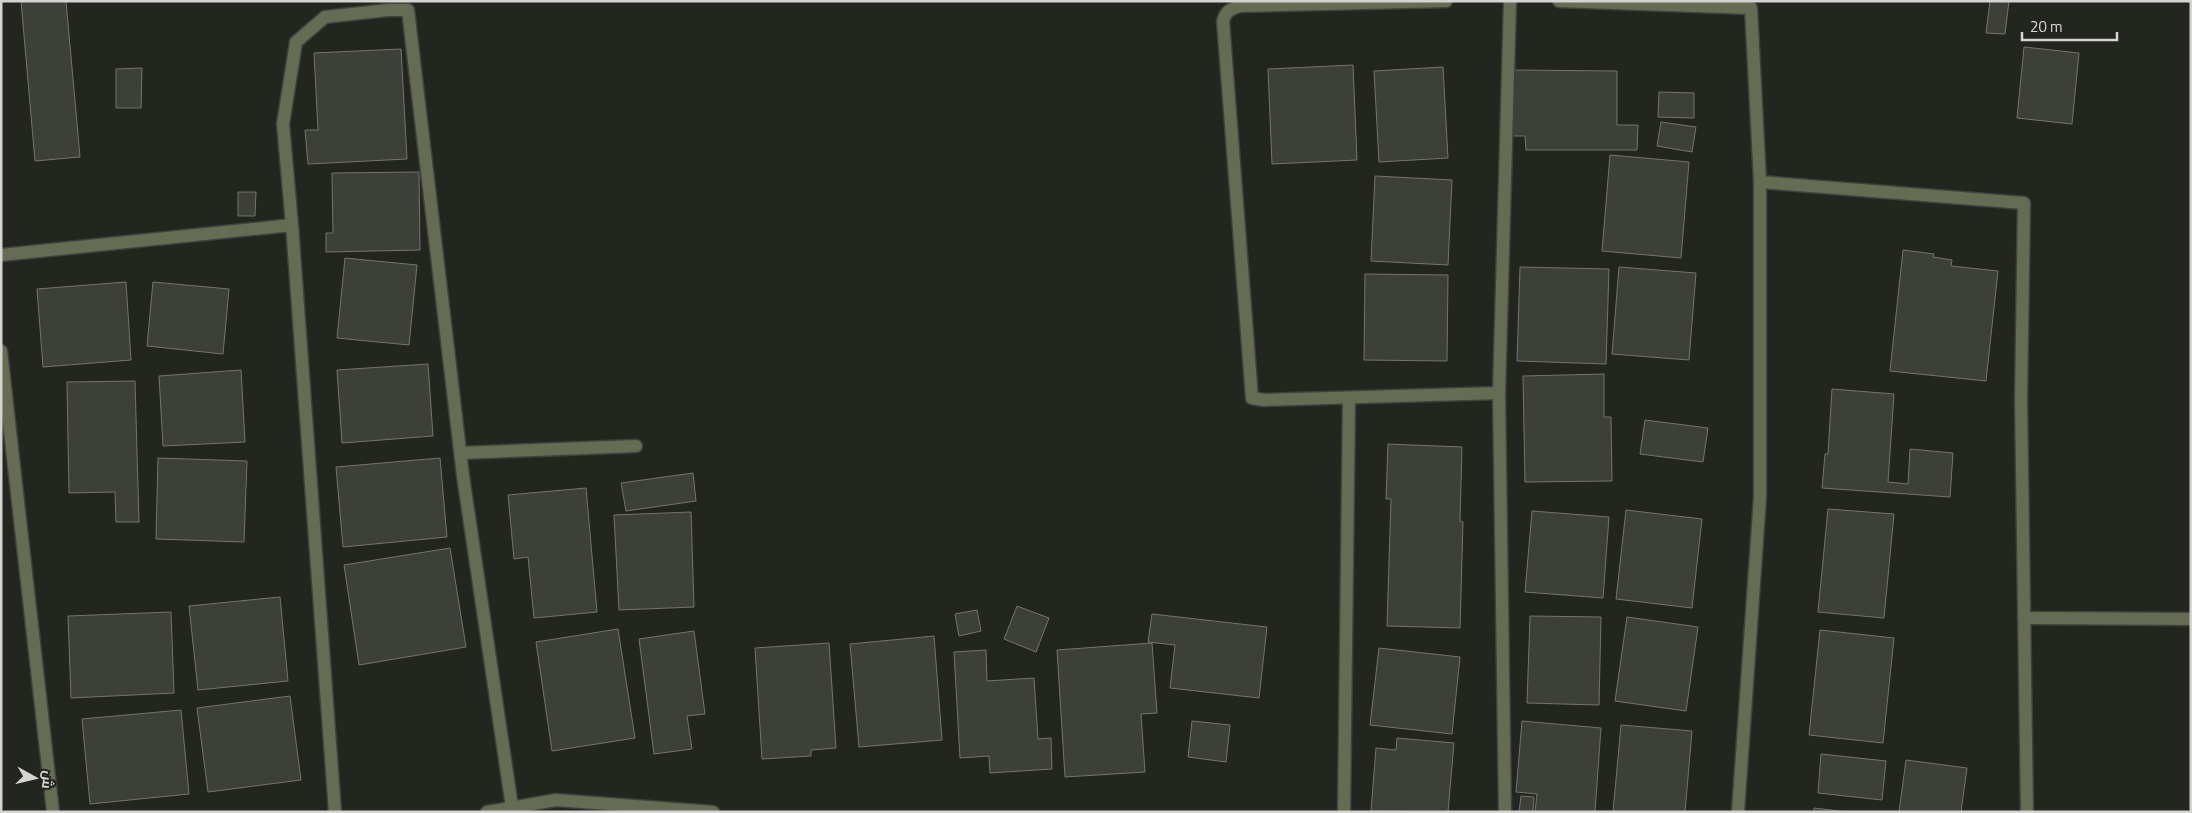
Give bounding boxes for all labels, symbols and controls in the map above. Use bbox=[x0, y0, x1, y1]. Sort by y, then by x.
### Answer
scale bar bbox=[2022, 10, 2117, 42]
text: 20 m bbox=[2030, 12, 2063, 41]
north arrow bbox=[10, 753, 60, 803]
text: ش bbox=[34, 769, 62, 791]

